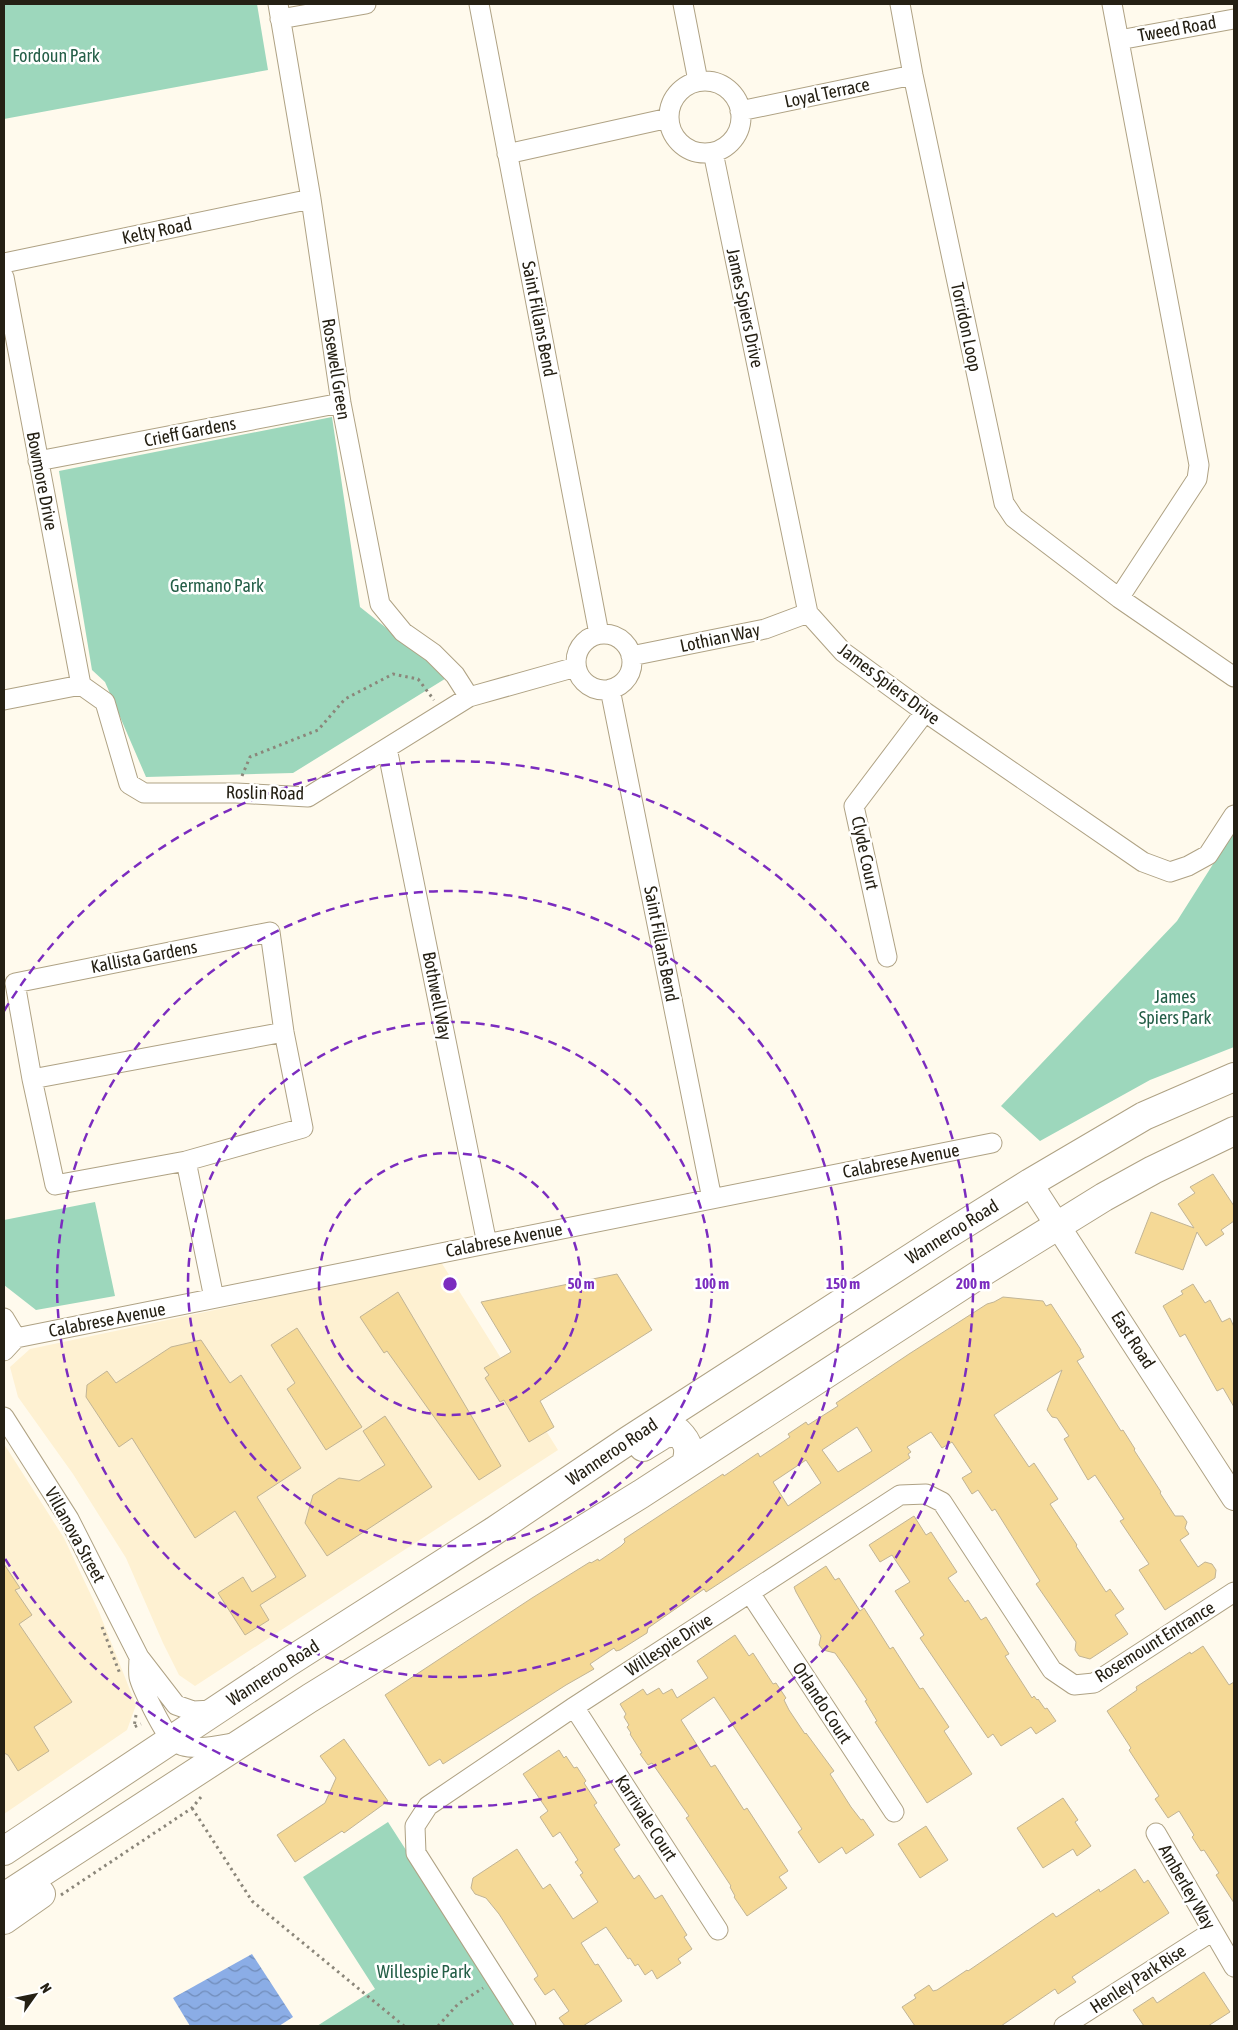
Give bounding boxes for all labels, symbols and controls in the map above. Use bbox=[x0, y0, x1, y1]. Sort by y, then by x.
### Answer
street label: Tweed Road bbox=[1136, 11, 1218, 46]
park label: Fordoun Park bbox=[12, 45, 100, 66]
street label: Loyal Terrace bbox=[782, 73, 871, 112]
street label: Kelty Road bbox=[120, 213, 194, 248]
street label: James Spiers Drive bbox=[723, 246, 768, 370]
street label: Saint Fillans Bend bbox=[518, 259, 561, 378]
street label: Torridon Loop bbox=[947, 280, 986, 373]
street label: Rosewell Green bbox=[318, 317, 355, 421]
street label: Crieff Gardens bbox=[142, 412, 238, 451]
street label: Bowmore Drive bbox=[23, 430, 62, 532]
park label: Germano Park bbox=[170, 575, 264, 596]
street label: Lothian Way bbox=[678, 619, 762, 656]
street label: James Spiers Drive bbox=[834, 639, 944, 729]
street label: Roslin Road bbox=[226, 781, 304, 804]
street label: Clyde Court bbox=[847, 814, 884, 892]
street label: Saint Fillans Bend bbox=[640, 884, 683, 1003]
street label: Kallista Gardens bbox=[89, 936, 199, 977]
street label: Bothwell Way bbox=[419, 950, 456, 1042]
park label: James Spiers Park bbox=[1139, 986, 1211, 1028]
street label: Calabrese Avenue bbox=[841, 1139, 961, 1182]
street label: Wanneroo Road bbox=[901, 1195, 1002, 1268]
street label: Calabrese Avenue bbox=[444, 1218, 564, 1261]
centre of rings bbox=[441, 1275, 459, 1293]
text: 50 m bbox=[568, 1275, 595, 1292]
text: 100 m bbox=[695, 1275, 729, 1292]
text: 150 m bbox=[826, 1275, 860, 1292]
text: 200 m bbox=[956, 1275, 990, 1292]
street label: Calabrese Avenue bbox=[47, 1298, 167, 1341]
street label: East Road bbox=[1107, 1307, 1160, 1372]
street label: Wanneroo Road bbox=[562, 1413, 661, 1490]
street label: Villanova Street bbox=[41, 1484, 110, 1586]
street label: Rosemount Entrance bbox=[1091, 1596, 1218, 1687]
street label: Willespie Drive bbox=[621, 1609, 716, 1680]
street label: Wanneroo Road bbox=[223, 1635, 323, 1710]
street label: Orlando Court bbox=[788, 1658, 856, 1747]
street label: Karrivale Court bbox=[611, 1771, 682, 1865]
street label: Amberley Way bbox=[1155, 1841, 1220, 1933]
street label: Henley Park Rise bbox=[1086, 1940, 1190, 2017]
park label: Willespie Park bbox=[377, 1961, 471, 1982]
north arrow bbox=[10, 1970, 60, 2020]
text: N bbox=[37, 1980, 55, 1996]

